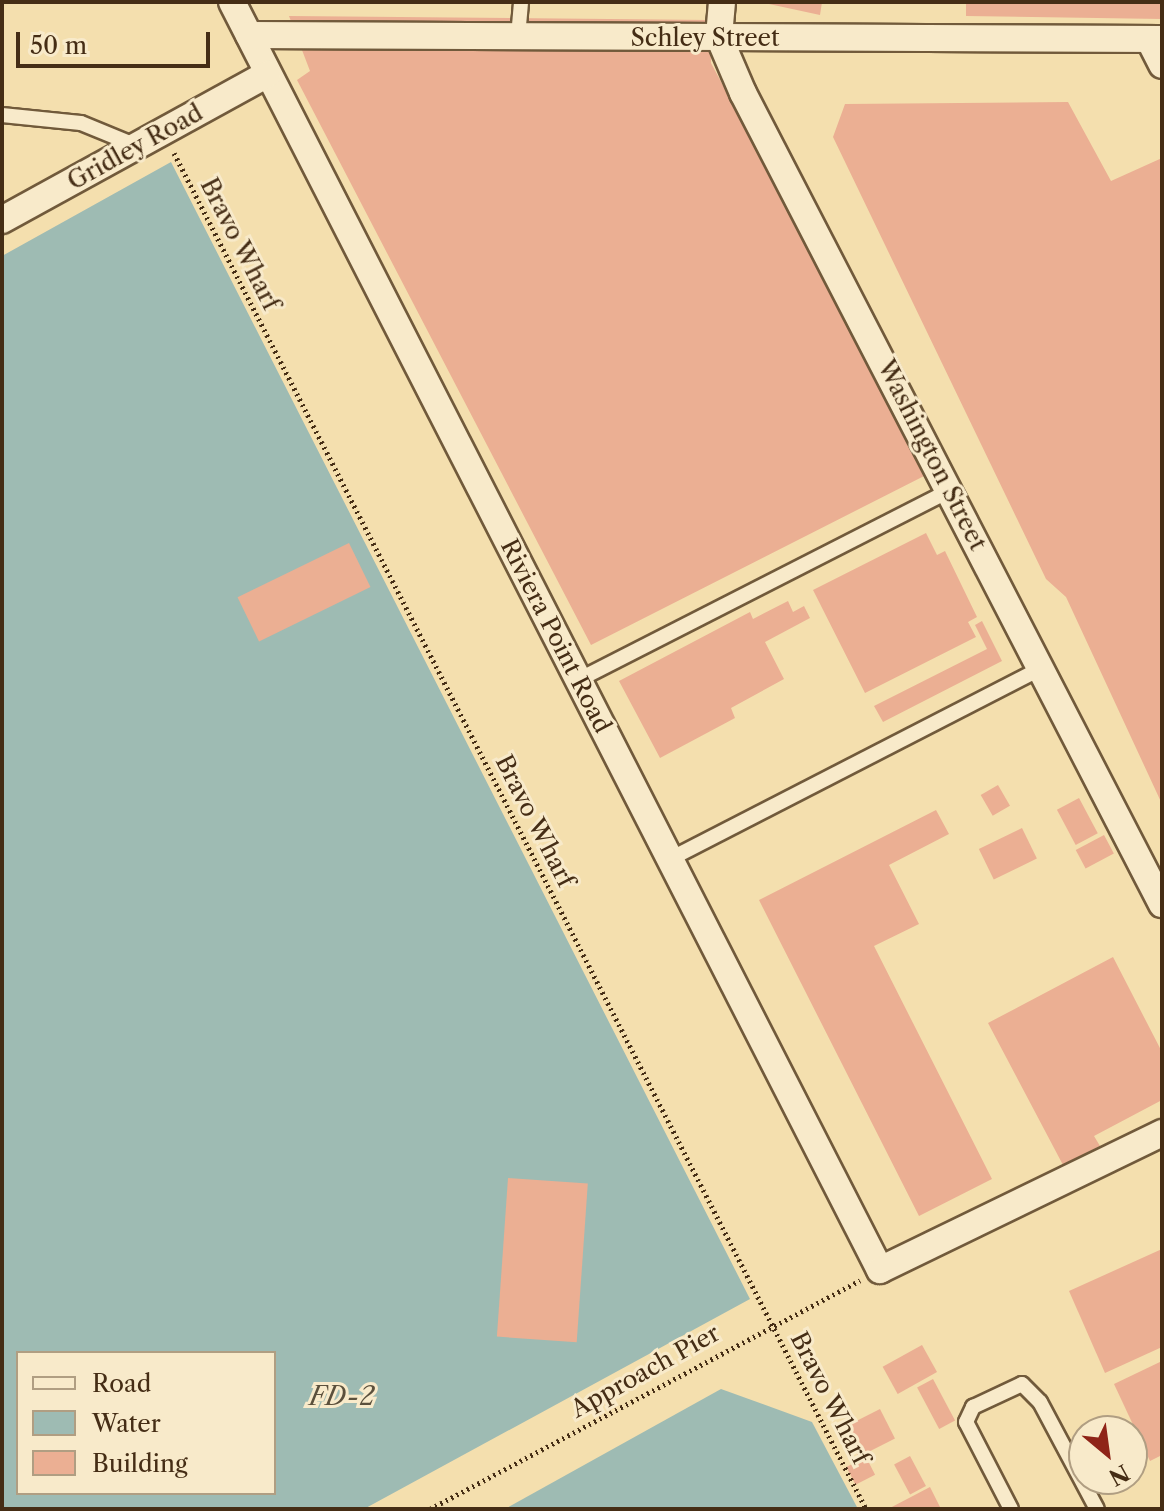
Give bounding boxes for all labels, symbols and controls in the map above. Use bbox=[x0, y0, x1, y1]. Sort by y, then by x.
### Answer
scale bar bbox=[20, 16, 214, 66]
street label: Schley Street bbox=[630, 24, 780, 52]
text: 50 m bbox=[30, 31, 87, 60]
street label: Gridley Road bbox=[62, 98, 208, 196]
street label: Bravo Wharf bbox=[194, 173, 286, 315]
street label: Washington Street bbox=[872, 355, 992, 555]
street label: Riviera Point Road bbox=[495, 534, 617, 738]
street label: Bravo Wharf bbox=[489, 750, 581, 892]
street label: Approach Pier bbox=[566, 1318, 724, 1424]
street label: Bravo Wharf bbox=[784, 1327, 876, 1469]
legend bbox=[16, 1351, 276, 1495]
text: Road bbox=[92, 1369, 151, 1398]
water label: FD-2 bbox=[309, 1381, 375, 1413]
text: Water bbox=[92, 1409, 161, 1438]
north arrow bbox=[1068, 1415, 1148, 1495]
text: Building bbox=[92, 1449, 188, 1478]
text: N bbox=[1104, 1458, 1134, 1491]

